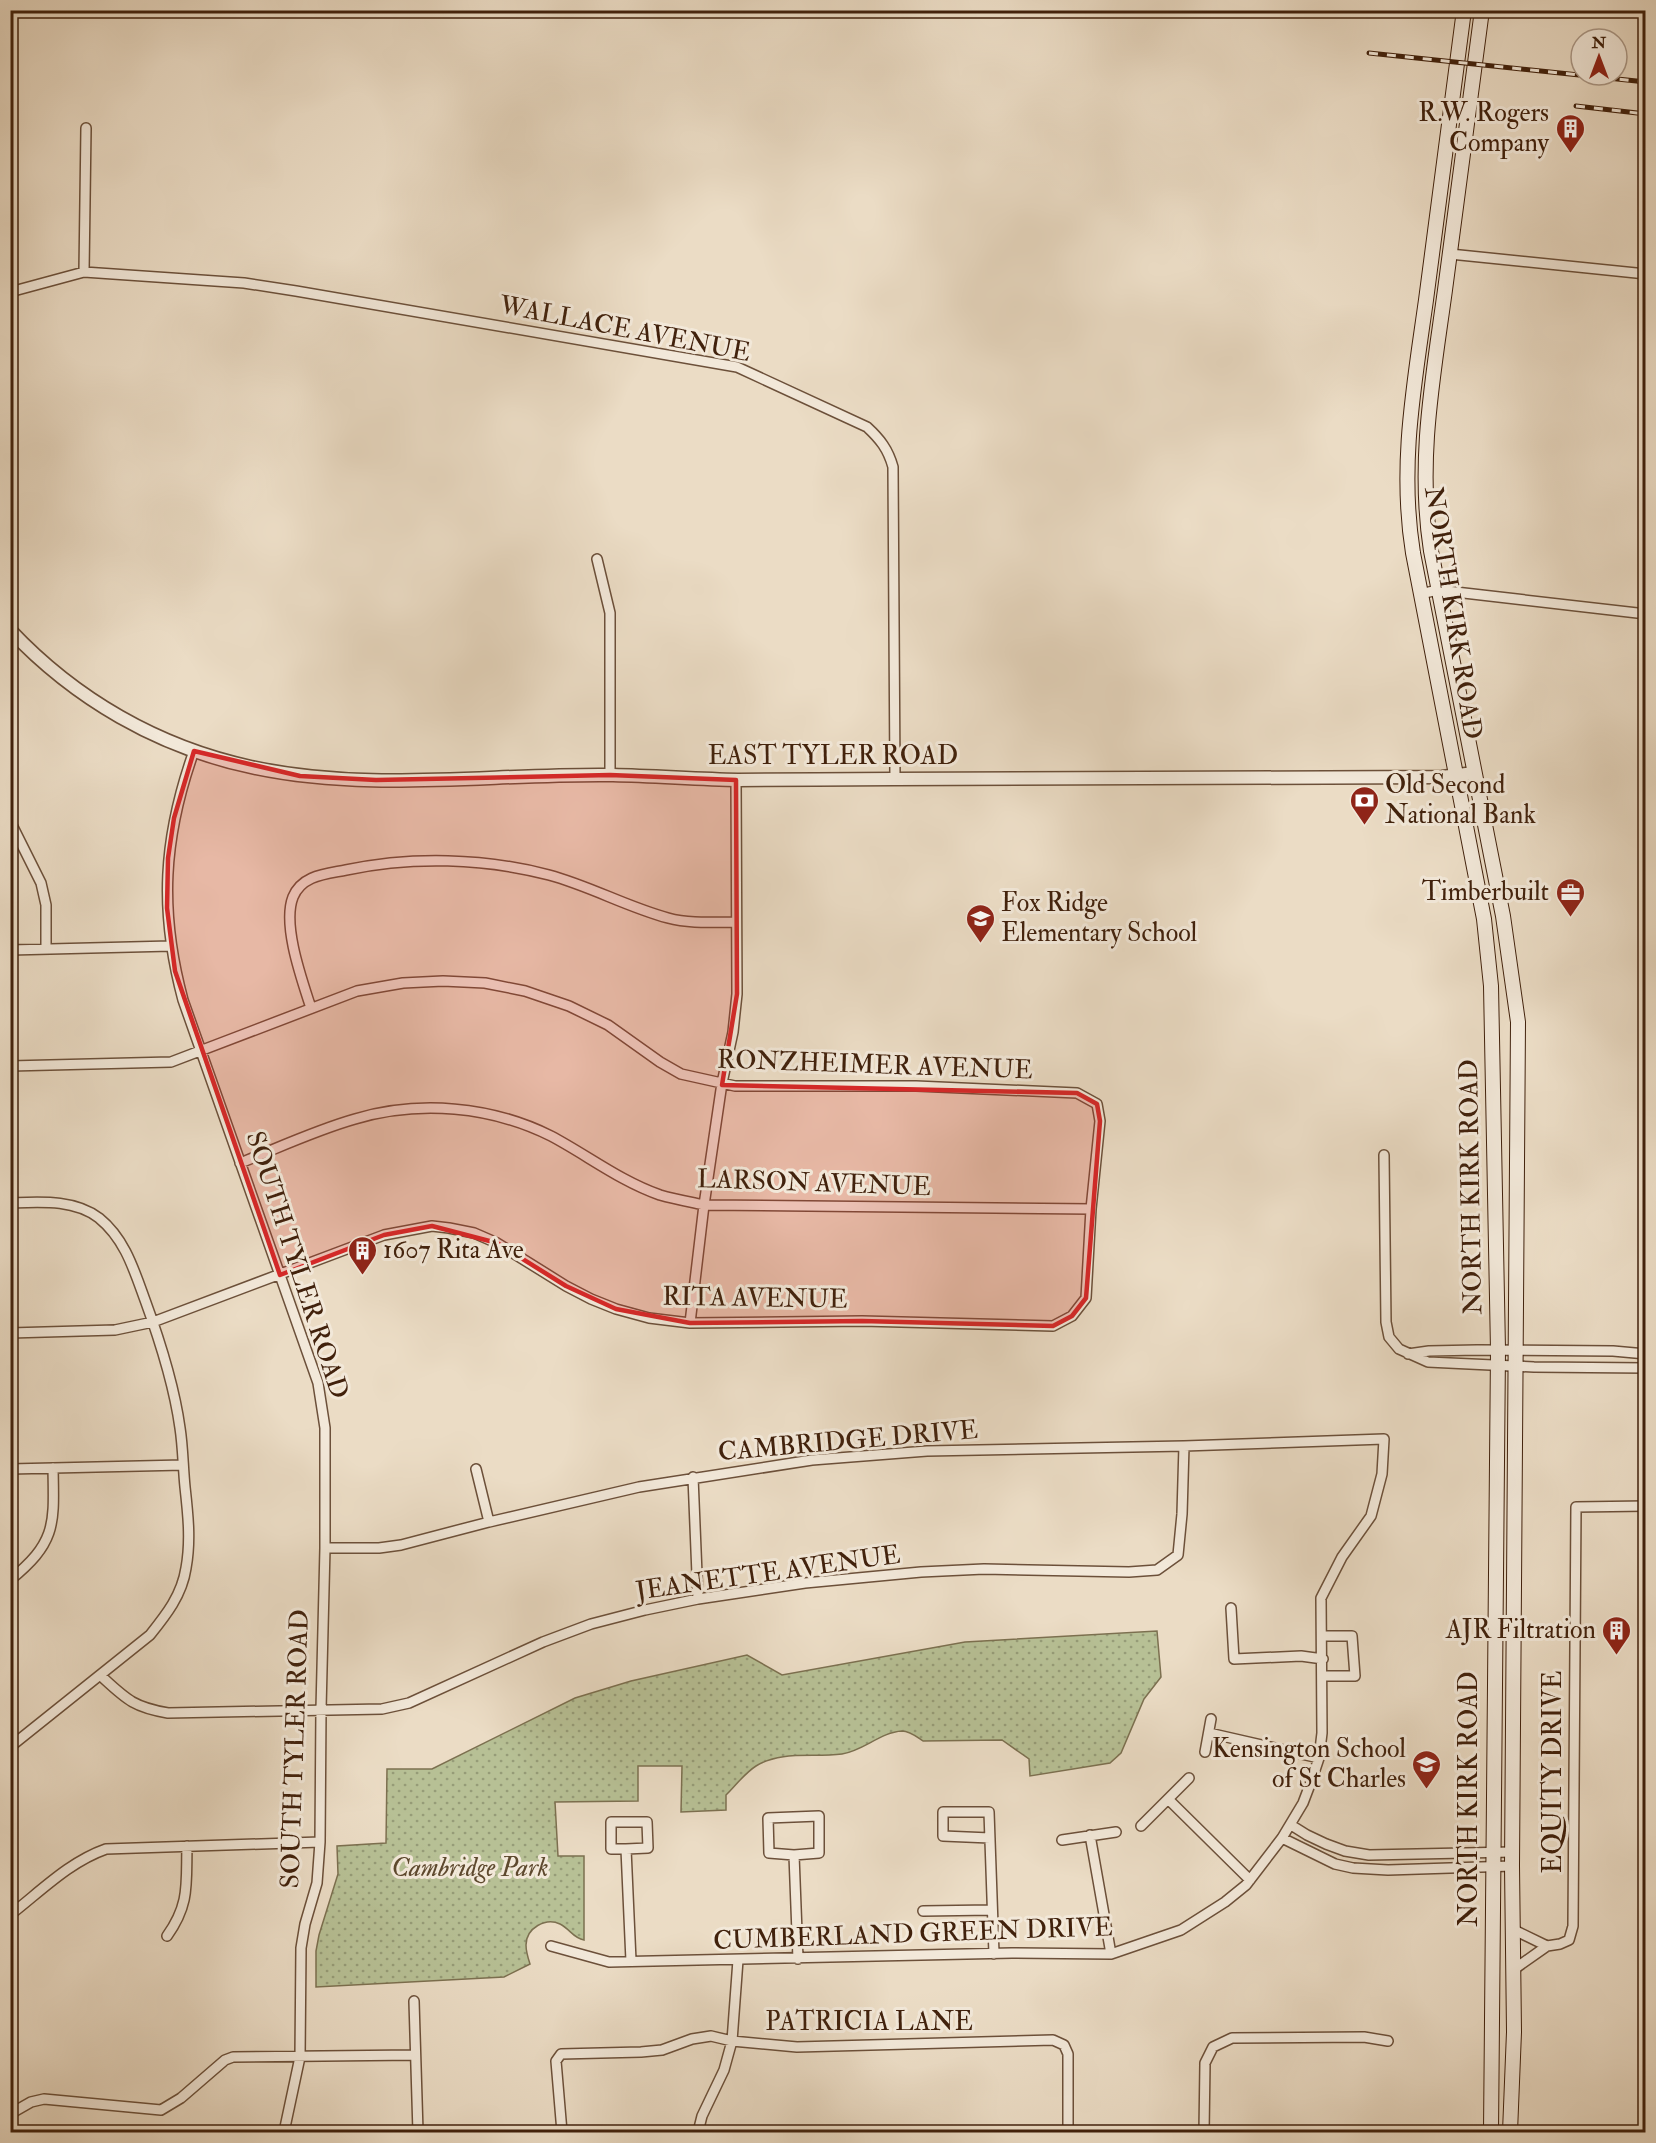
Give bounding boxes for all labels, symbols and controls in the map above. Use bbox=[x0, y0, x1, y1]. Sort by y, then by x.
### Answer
north arrow bbox=[1569, 27, 1629, 87]
text: N bbox=[1591, 33, 1607, 53]
place label: R.W. Rogers Company bbox=[1418, 97, 1550, 160]
building icon: R.W. Rogers Company bbox=[1554, 112, 1586, 154]
street label: WALLACE AVENUE bbox=[496, 289, 753, 369]
street label: NORTH KIRK ROAD bbox=[1417, 484, 1489, 742]
street label: EAST TYLER ROAD bbox=[708, 740, 958, 772]
place label: Old Second National Bank bbox=[1385, 769, 1536, 831]
bank icon: Old Second National Bank bbox=[1348, 784, 1380, 826]
place label: Timberbuilt bbox=[1422, 876, 1549, 908]
office icon: Timberbuilt bbox=[1554, 876, 1586, 918]
place label: Fox Ridge Elementary School bbox=[1001, 887, 1198, 949]
school or university icon: Fox Ridge Elementary School bbox=[964, 902, 996, 944]
street label: RONZHEIMER AVENUE bbox=[717, 1043, 1033, 1087]
street label: NORTH KIRK ROAD bbox=[1453, 1059, 1489, 1315]
street label: SOUTH TYLER ROAD bbox=[239, 1127, 355, 1403]
street label: LARSON AVENUE bbox=[696, 1163, 932, 1203]
building icon: 1607 Rita Ave bbox=[346, 1234, 378, 1276]
place label: 1607 Rita Ave bbox=[383, 1234, 524, 1266]
street label: RITA AVENUE bbox=[662, 1280, 848, 1316]
street label: CAMBRIDGE DRIVE bbox=[717, 1414, 979, 1468]
street label: JEANETTE AVENUE bbox=[633, 1539, 902, 1608]
street label: SOUTH TYLER ROAD bbox=[274, 1609, 316, 1889]
place label: AJR Filtration bbox=[1445, 1614, 1596, 1646]
building icon: AJR Filtration bbox=[1601, 1614, 1633, 1656]
street label: NORTH KIRK ROAD bbox=[1453, 1671, 1485, 1927]
street label: EQUITY DRIVE bbox=[1537, 1671, 1569, 1873]
place label: Kensington School of St Charles bbox=[1212, 1733, 1406, 1795]
school or university icon: Kensington School of St Charles bbox=[1411, 1748, 1443, 1790]
park label: Cambridge Park bbox=[391, 1852, 549, 1884]
street label: CUMBERLAND GREEN DRIVE bbox=[713, 1911, 1113, 1957]
street label: PATRICIA LANE bbox=[765, 2006, 973, 2038]

